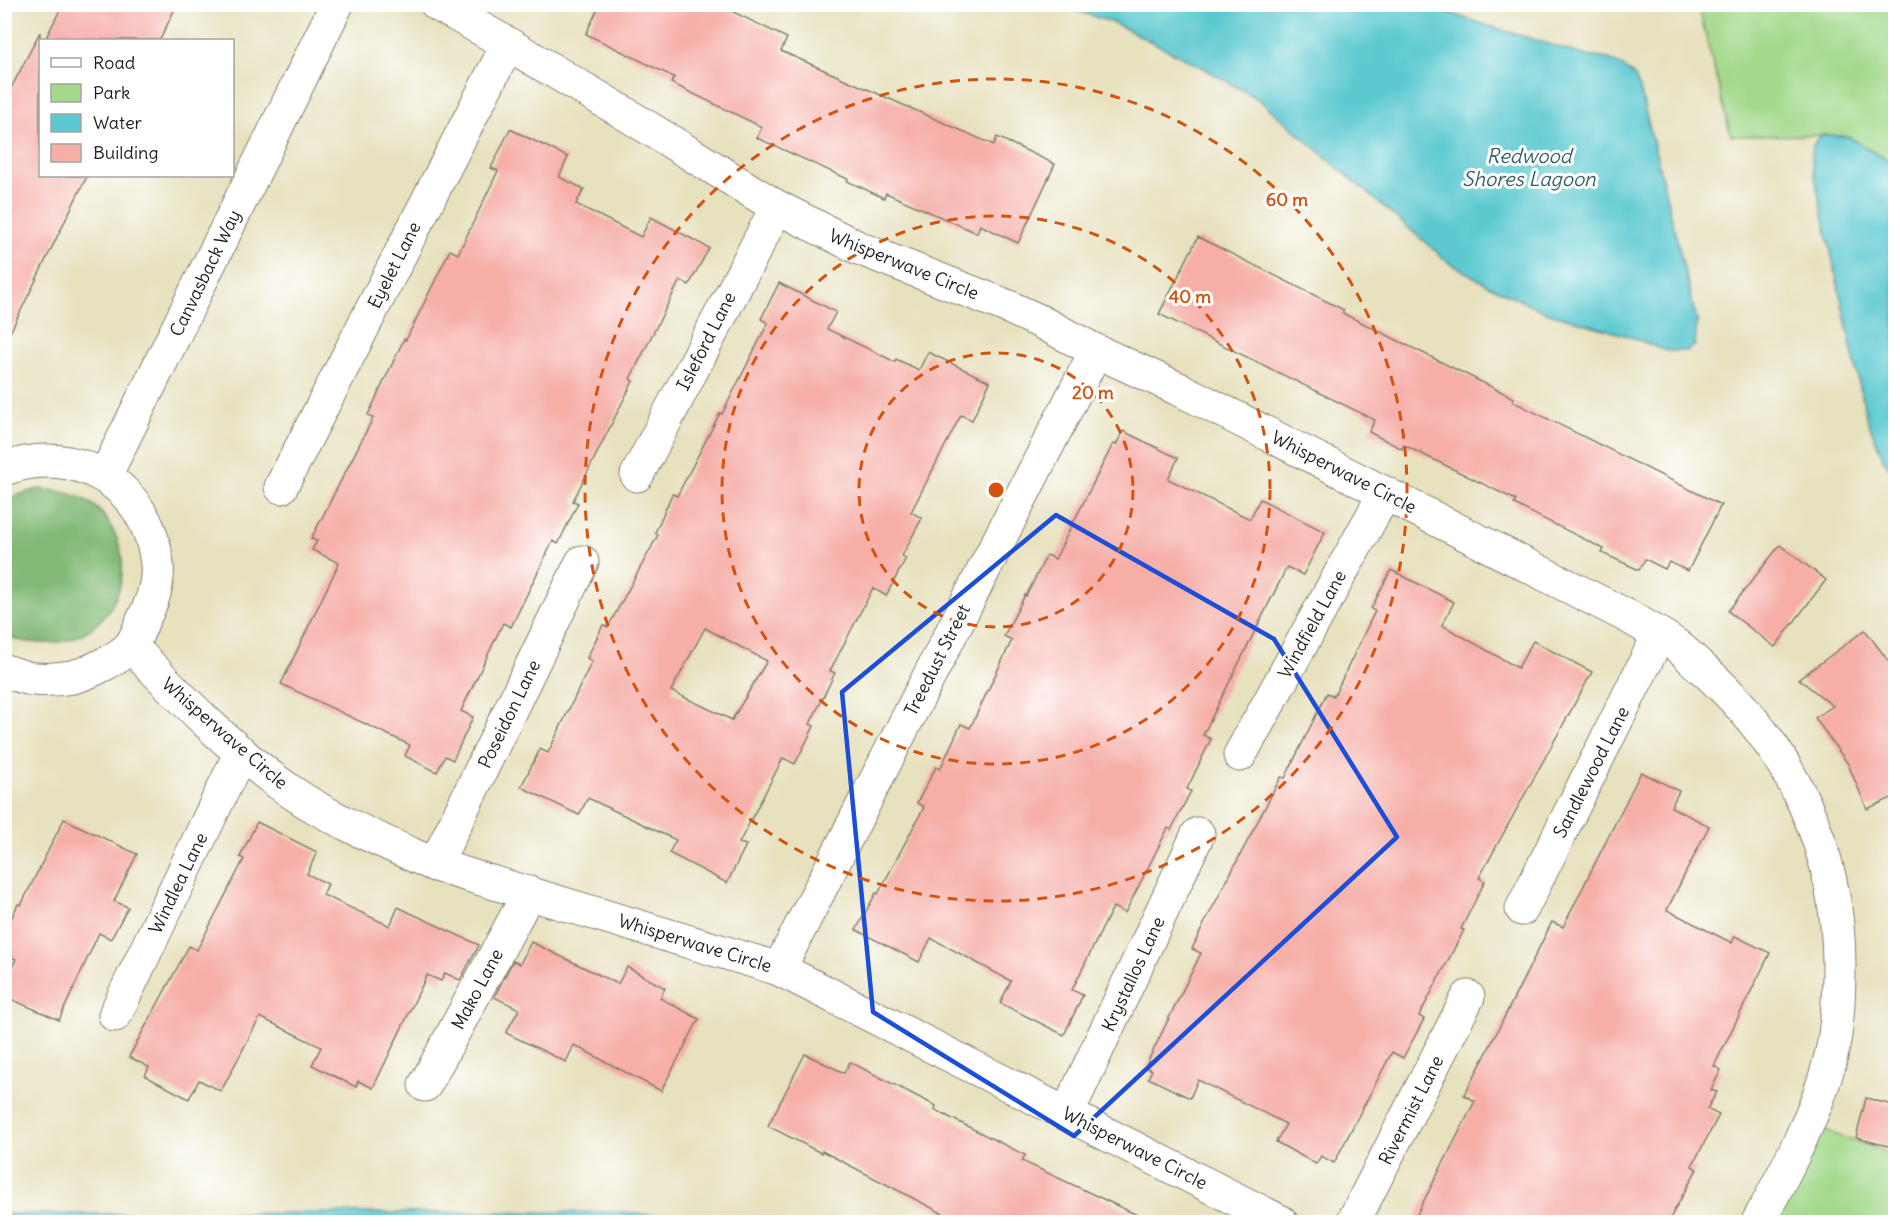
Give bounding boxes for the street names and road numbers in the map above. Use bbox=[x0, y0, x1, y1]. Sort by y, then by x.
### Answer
street label: Canvasback Way bbox=[164, 206, 246, 340]
street label: Eyelet Lane bbox=[362, 218, 426, 312]
street label: Whisperwave Circle bbox=[826, 223, 982, 305]
street label: Isleford Lane bbox=[671, 288, 741, 394]
street label: Whisperwave Circle bbox=[1268, 426, 1420, 518]
street label: Windfield Lane bbox=[1273, 566, 1351, 682]
street label: Treedust Street bbox=[899, 600, 975, 720]
street label: Poseidon Lane bbox=[473, 656, 545, 772]
street label: Whisperwave Circle bbox=[157, 672, 293, 794]
street label: Sandlewood Lane bbox=[1548, 702, 1634, 842]
street label: Windlea Lane bbox=[144, 829, 212, 937]
street label: Whisperwave Circle bbox=[615, 909, 775, 977]
street label: Krystallos Lane bbox=[1096, 913, 1170, 1035]
street label: Mako Lane bbox=[446, 945, 508, 1033]
street label: Rivermist Lane bbox=[1374, 1051, 1448, 1169]
street label: Whisperwave Circle bbox=[1059, 1102, 1211, 1194]

